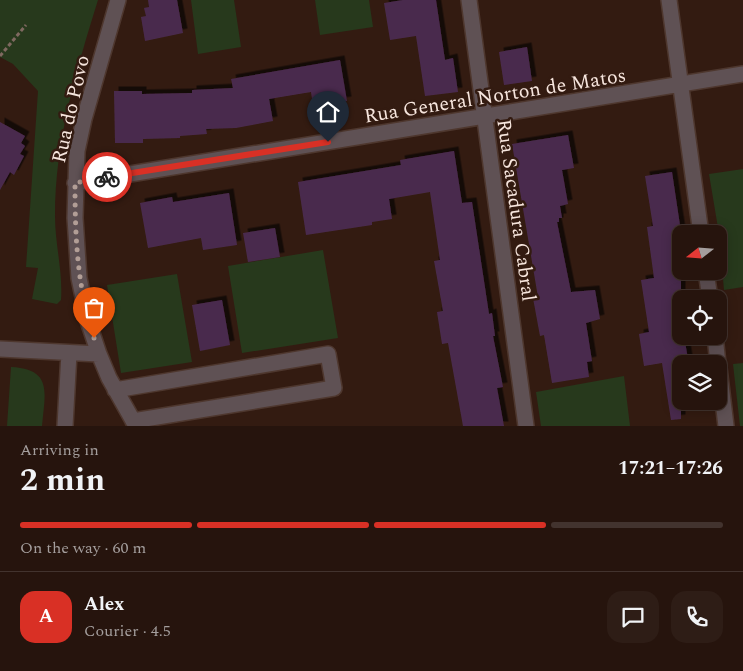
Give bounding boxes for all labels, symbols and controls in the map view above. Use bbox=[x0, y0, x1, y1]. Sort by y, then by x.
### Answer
street label: Rua do Povo bbox=[44, 52, 98, 166]
street label: Rua General Norton de Matos bbox=[362, 60, 628, 132]
pin bbox=[307, 91, 349, 142]
icon: home bbox=[314, 98, 342, 126]
street label: Rua Sacadura Cabral bbox=[488, 117, 544, 303]
courier bbox=[82, 152, 132, 202]
icon: bike bbox=[93, 163, 121, 191]
north arrow bbox=[672, 225, 728, 280]
map controls bbox=[672, 225, 727, 410]
pin bbox=[73, 287, 115, 338]
button: locate bbox=[672, 290, 727, 345]
icon: bag bbox=[80, 294, 108, 322]
button: layers bbox=[672, 355, 727, 410]
text: Arriving in bbox=[20, 438, 99, 462]
text: 17:21–17:26 bbox=[618, 454, 723, 483]
text: 2 min bbox=[20, 456, 105, 505]
text: On the way · 60 m bbox=[20, 536, 146, 560]
text: Alex bbox=[84, 590, 125, 619]
button: chat bbox=[607, 591, 659, 643]
button: phone bbox=[671, 591, 723, 643]
text: A bbox=[39, 602, 53, 631]
text: Courier · 4.5 bbox=[84, 619, 171, 643]

